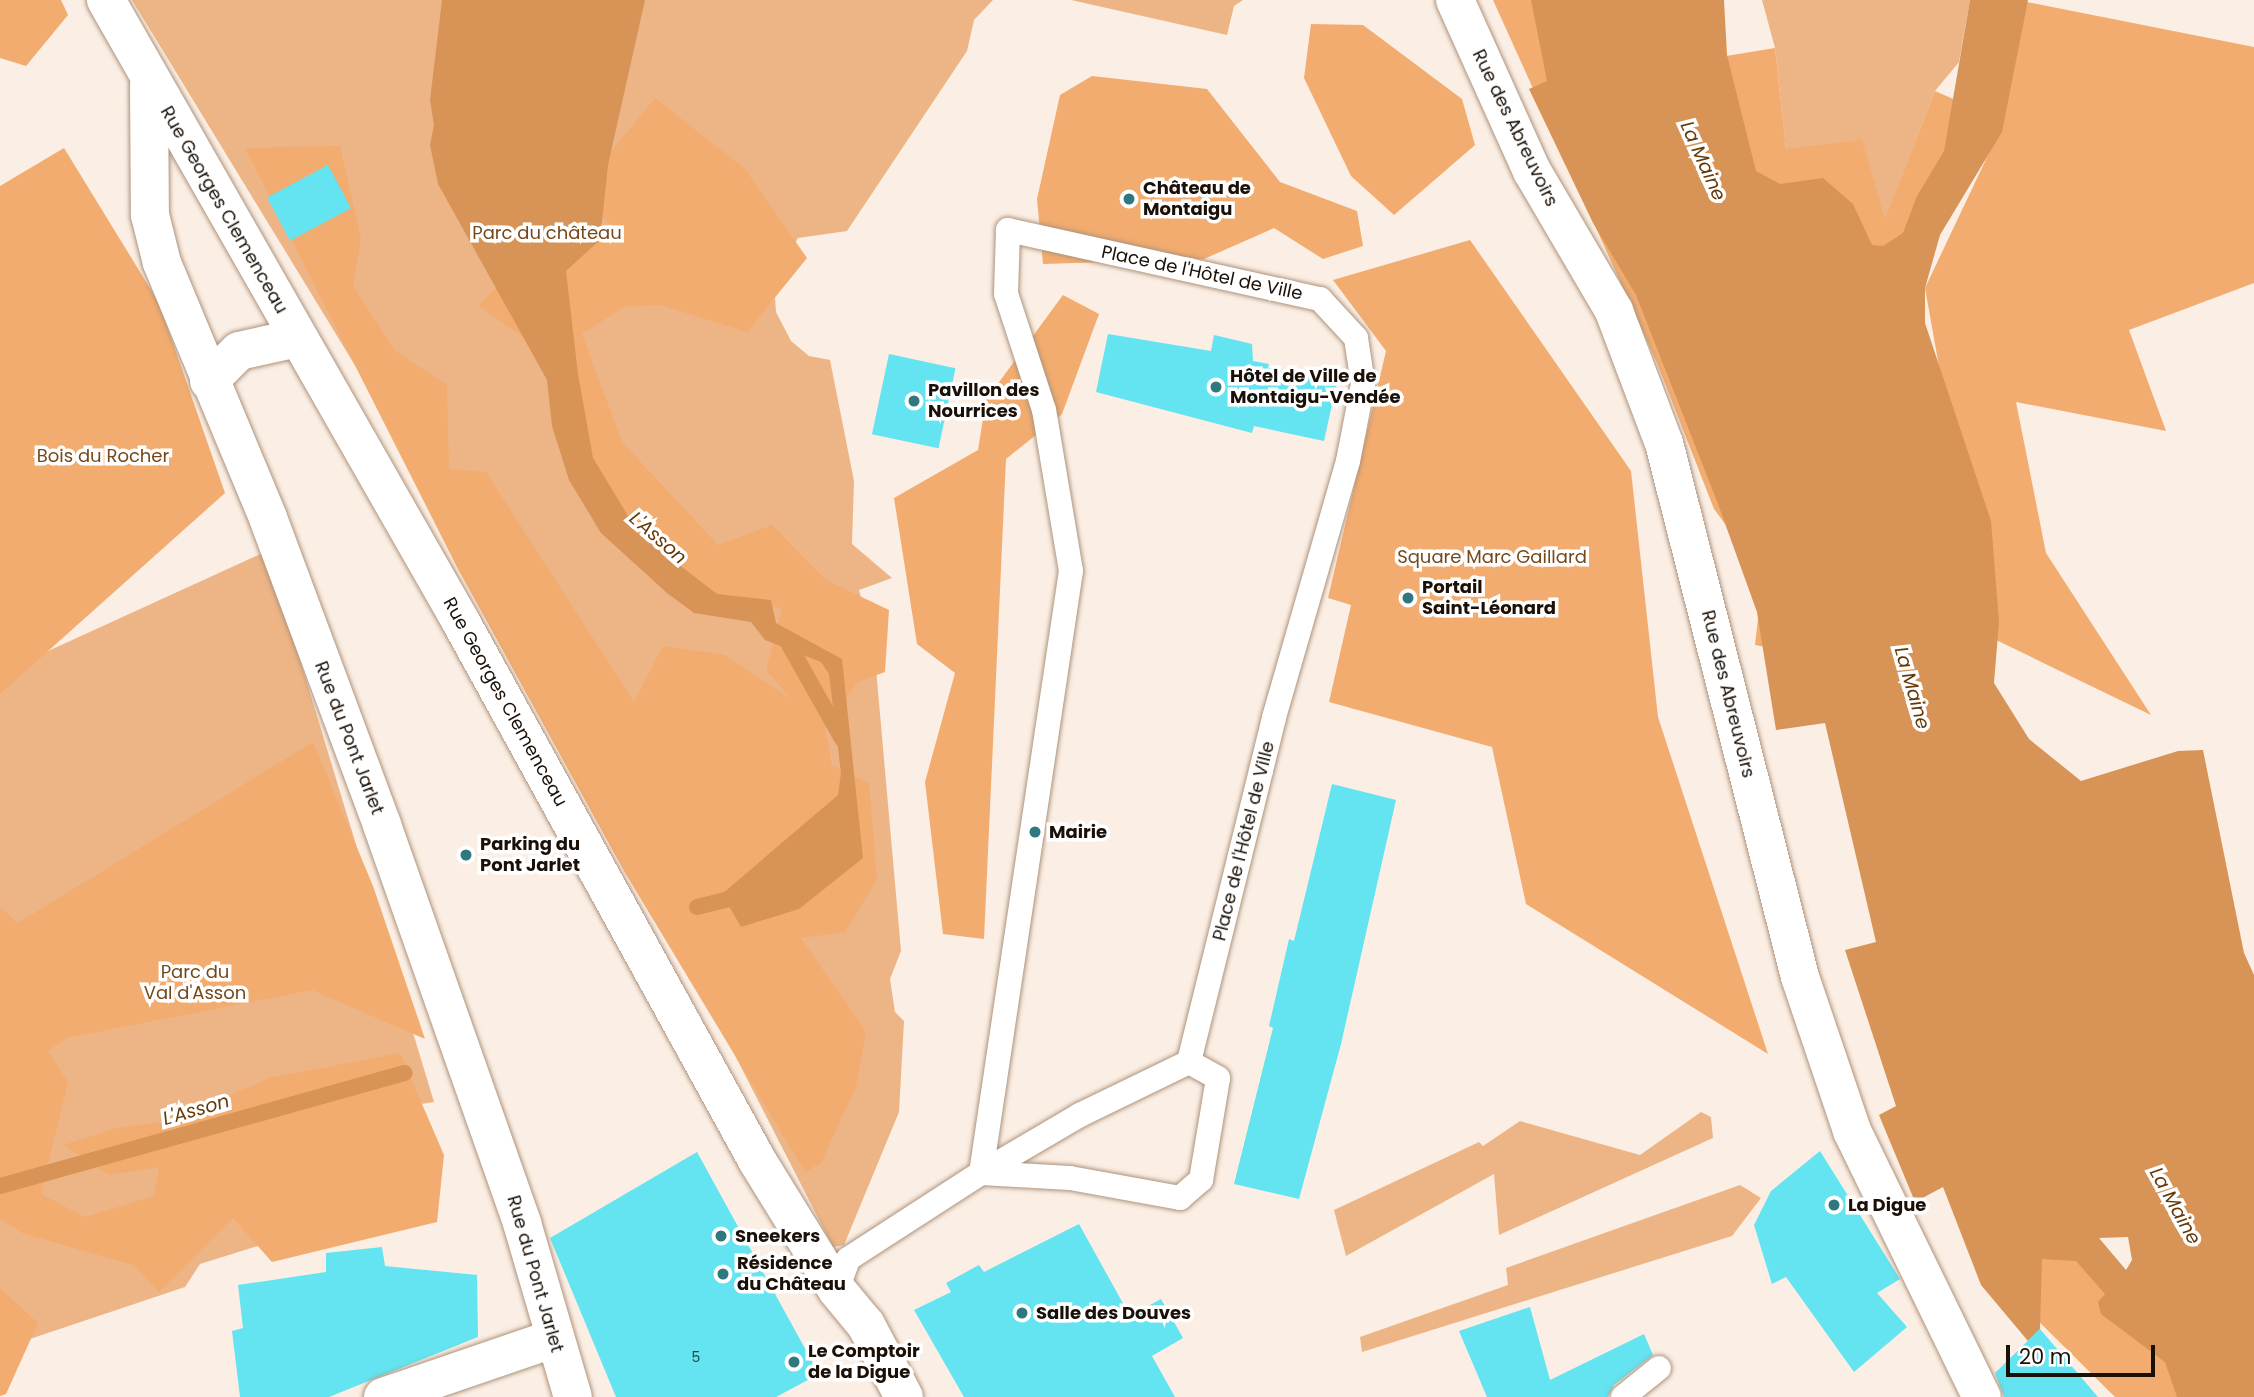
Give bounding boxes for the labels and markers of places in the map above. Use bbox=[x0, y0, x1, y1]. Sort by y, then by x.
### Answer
place label: Château de Montaigu bbox=[1143, 178, 1251, 220]
marker: Château de Montaigu bbox=[1121, 191, 1137, 207]
place label: Hôtel de Ville de Montaigu-Vendée bbox=[1230, 366, 1401, 408]
marker: Hôtel de Ville de Montaigu-Vendée bbox=[1208, 379, 1224, 395]
place label: Pavillon des Nourrices bbox=[928, 380, 1039, 422]
marker: Pavillon des Nourrices bbox=[906, 393, 922, 409]
place label: Portail Saint-Léonard bbox=[1422, 577, 1556, 620]
marker: Portail Saint-Léonard bbox=[1400, 590, 1416, 606]
place label: Mairie bbox=[1049, 821, 1107, 843]
marker: Mairie bbox=[1027, 824, 1043, 840]
place label: Parking du Pont Jarlet bbox=[480, 834, 580, 876]
marker: Parking du Pont Jarlet bbox=[458, 847, 474, 863]
place label: La Digue bbox=[1848, 1194, 1926, 1216]
marker: La Digue bbox=[1826, 1197, 1842, 1213]
place label: Sneekers bbox=[735, 1225, 820, 1247]
marker: Sneekers bbox=[713, 1228, 729, 1244]
place label: Résidence du Château bbox=[737, 1253, 846, 1296]
marker: Résidence du Château bbox=[715, 1266, 731, 1282]
place label: Salle des Douves bbox=[1036, 1302, 1191, 1324]
marker: Salle des Douves bbox=[1014, 1305, 1030, 1321]
place label: Le Comptoir de la Digue bbox=[808, 1341, 920, 1384]
marker: Le Comptoir de la Digue bbox=[786, 1354, 802, 1370]

